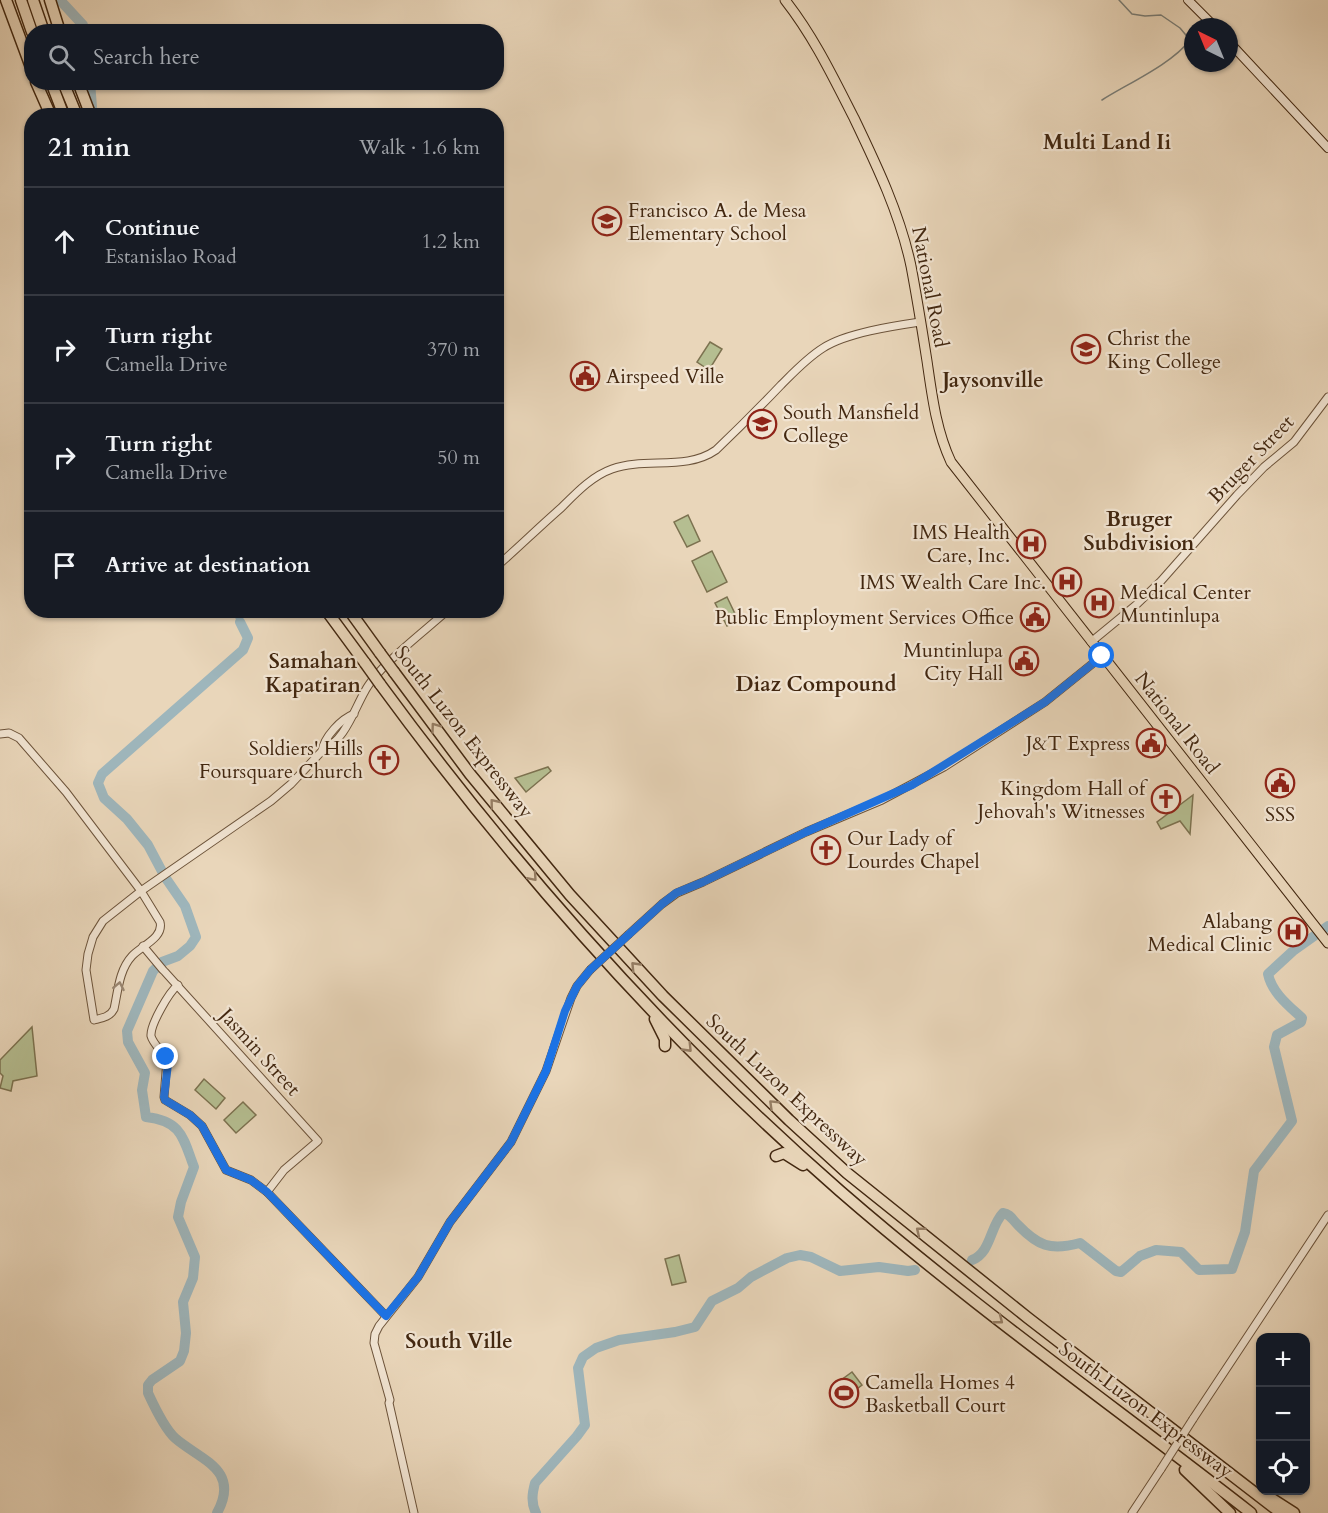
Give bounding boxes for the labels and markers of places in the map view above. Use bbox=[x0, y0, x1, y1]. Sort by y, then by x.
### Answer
place label: Francisco A. de Mesa Elementary School bbox=[628, 197, 807, 247]
school or university icon: Francisco A. de Mesa Elementary School bbox=[591, 205, 623, 237]
place label: Christ the King College bbox=[1107, 325, 1221, 375]
school or university icon: Christ the King College bbox=[1070, 333, 1102, 365]
public building icon: Airspeed Ville bbox=[569, 360, 601, 392]
place label: Airspeed Ville bbox=[606, 363, 724, 390]
place label: South Mansfield College bbox=[783, 399, 919, 449]
school or university icon: South Mansfield College bbox=[746, 408, 778, 440]
place label: IMS Health Care, Inc. bbox=[912, 519, 1010, 569]
hospital icon: IMS Health Care, Inc. bbox=[1015, 528, 1047, 560]
hospital icon: IMS Wealth Care Inc. bbox=[1051, 566, 1083, 598]
place label: IMS Wealth Care Inc. bbox=[859, 569, 1046, 596]
place label: Medical Center Muntinlupa bbox=[1120, 579, 1252, 629]
hospital icon: Medical Center Muntinlupa bbox=[1083, 587, 1115, 619]
public building icon: Public Employment Services Office bbox=[1019, 601, 1051, 633]
place label: Public Employment Services Office bbox=[715, 604, 1014, 631]
place label: Muntinlupa City Hall bbox=[903, 637, 1003, 687]
public building icon: Muntinlupa City Hall bbox=[1008, 645, 1040, 677]
public building icon: J&T Express bbox=[1135, 727, 1167, 759]
place label: J&T Express bbox=[1023, 730, 1130, 757]
place label: Soldiers' Hills Foursquare Church bbox=[199, 735, 363, 785]
church icon: Soldiers' Hills Foursquare Church bbox=[368, 744, 400, 776]
public building icon: SSS bbox=[1264, 767, 1296, 799]
place label: Kingdom Hall of Jehovah's Witnesses bbox=[974, 775, 1148, 825]
church icon: Kingdom Hall of Jehovah's Witnesses bbox=[1150, 783, 1182, 815]
place label: SSS bbox=[1265, 801, 1295, 828]
place label: Our Lady of Lourdes Chapel bbox=[847, 825, 980, 875]
church icon: Our Lady of Lourdes Chapel bbox=[810, 834, 842, 866]
place label: Alabang Medical Clinic bbox=[1147, 908, 1273, 958]
hospital icon: Alabang Medical Clinic bbox=[1277, 916, 1309, 948]
place label: Camella Homes 4 Basketball Court bbox=[865, 1369, 1015, 1419]
sports icon: Camella Homes 4 Basketball Court bbox=[828, 1377, 860, 1409]

